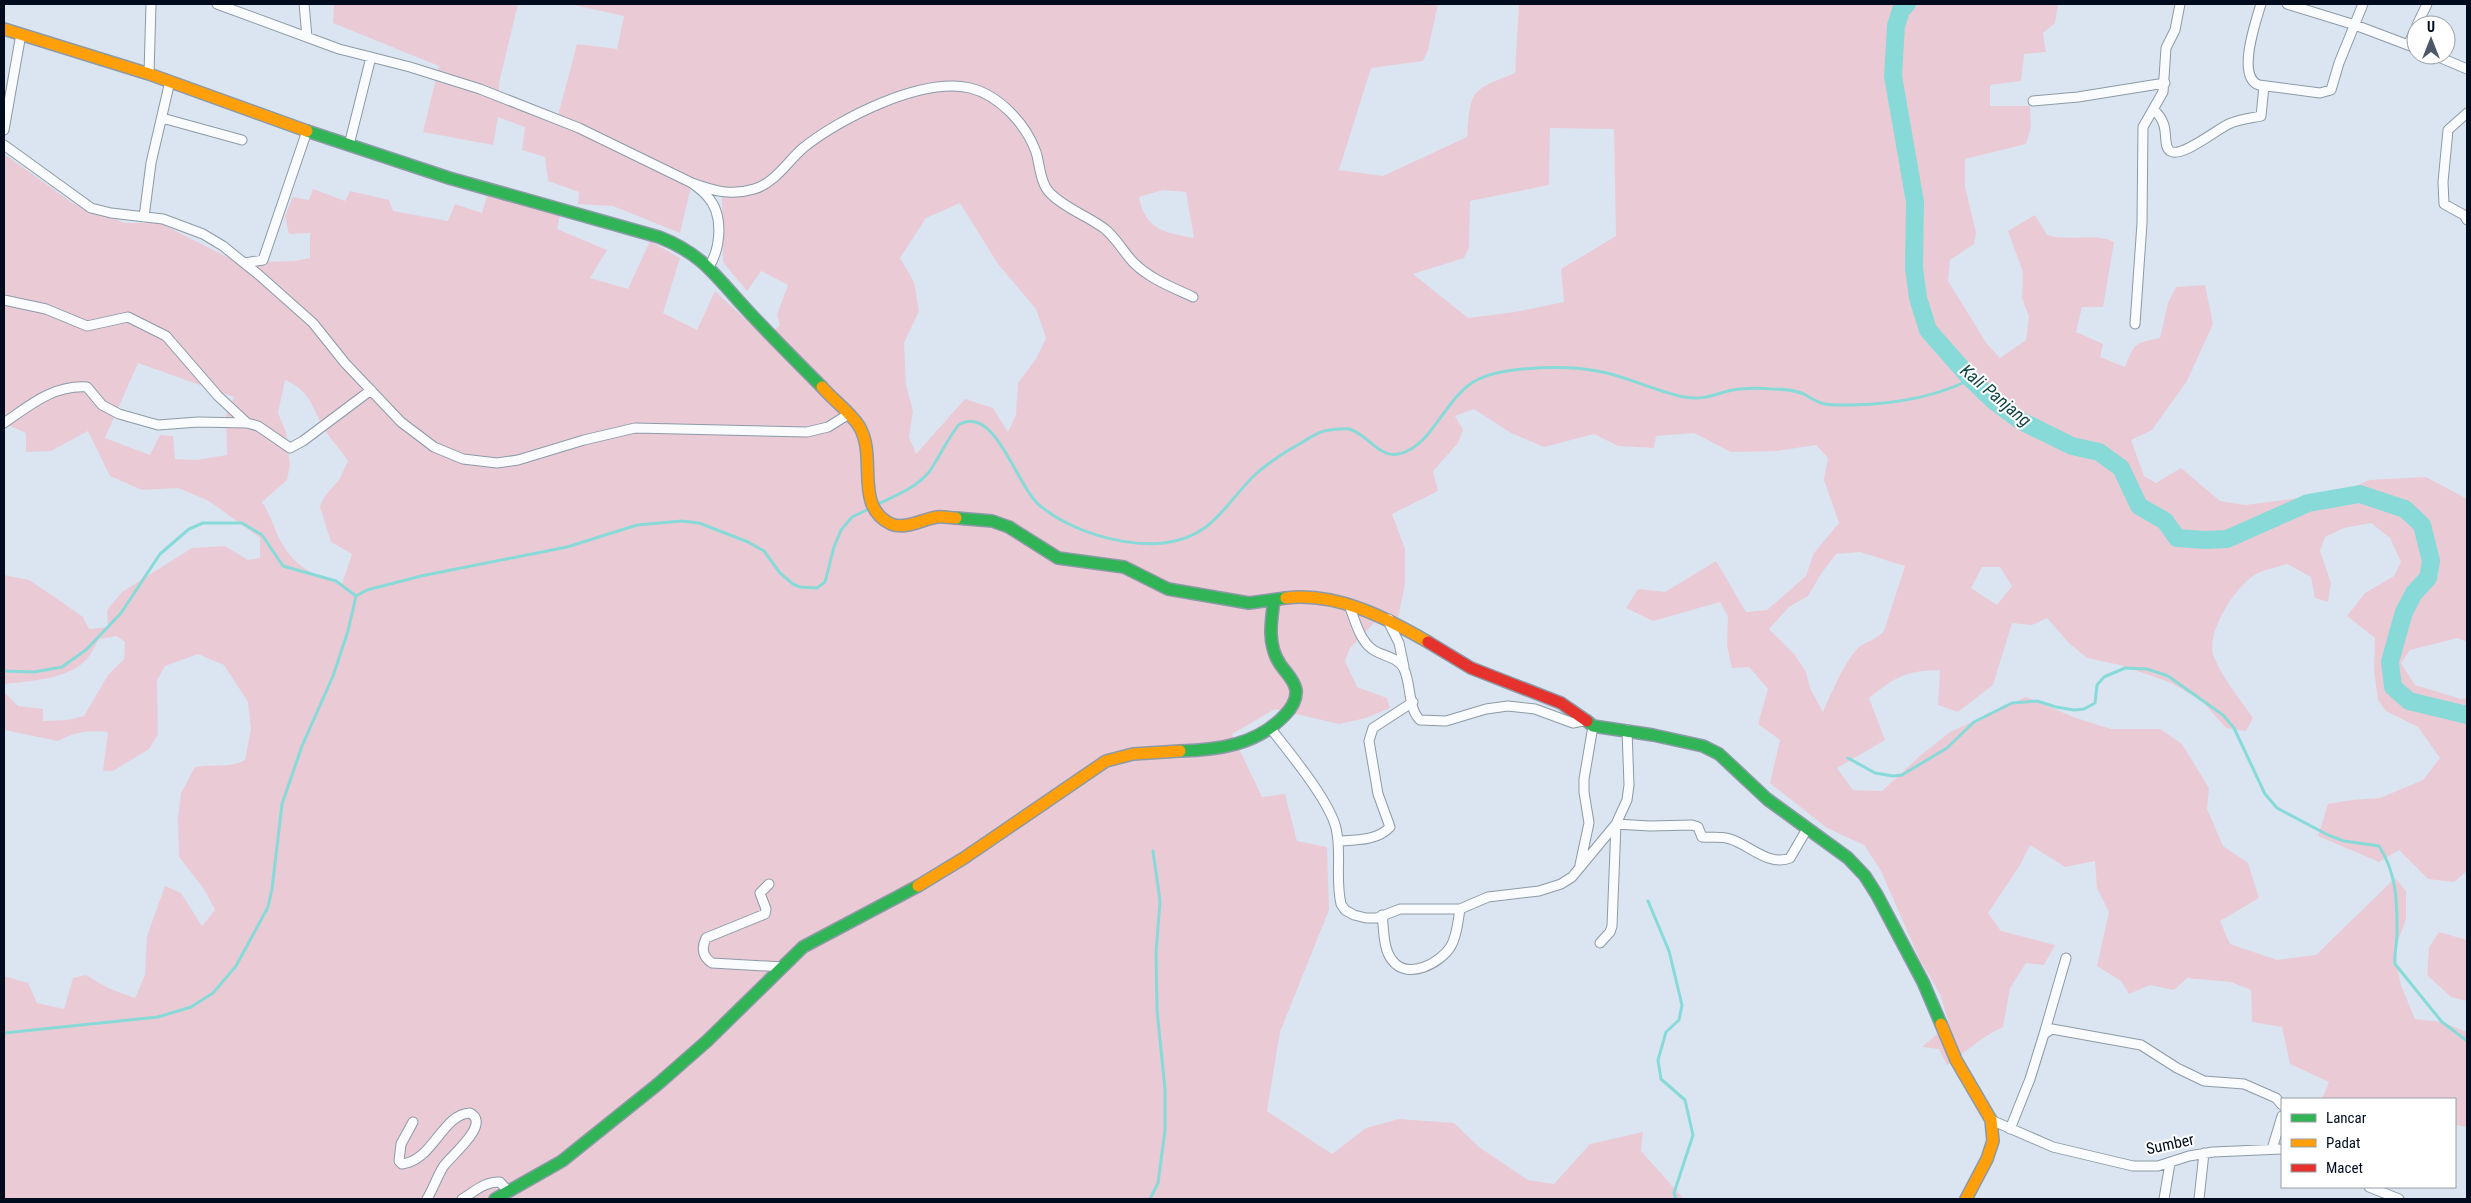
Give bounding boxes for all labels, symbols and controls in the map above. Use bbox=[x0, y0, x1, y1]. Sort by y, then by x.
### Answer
north arrow bbox=[2406, 15, 2456, 65]
text: U bbox=[2427, 19, 2435, 35]
water label: Kali Panjang bbox=[1956, 359, 2036, 431]
legend bbox=[2281, 1098, 2456, 1188]
text: Lancar bbox=[2326, 1109, 2367, 1127]
street label: Sumber bbox=[2144, 1130, 2196, 1158]
text: Padat bbox=[2326, 1134, 2360, 1152]
text: Macet bbox=[2326, 1159, 2363, 1177]

